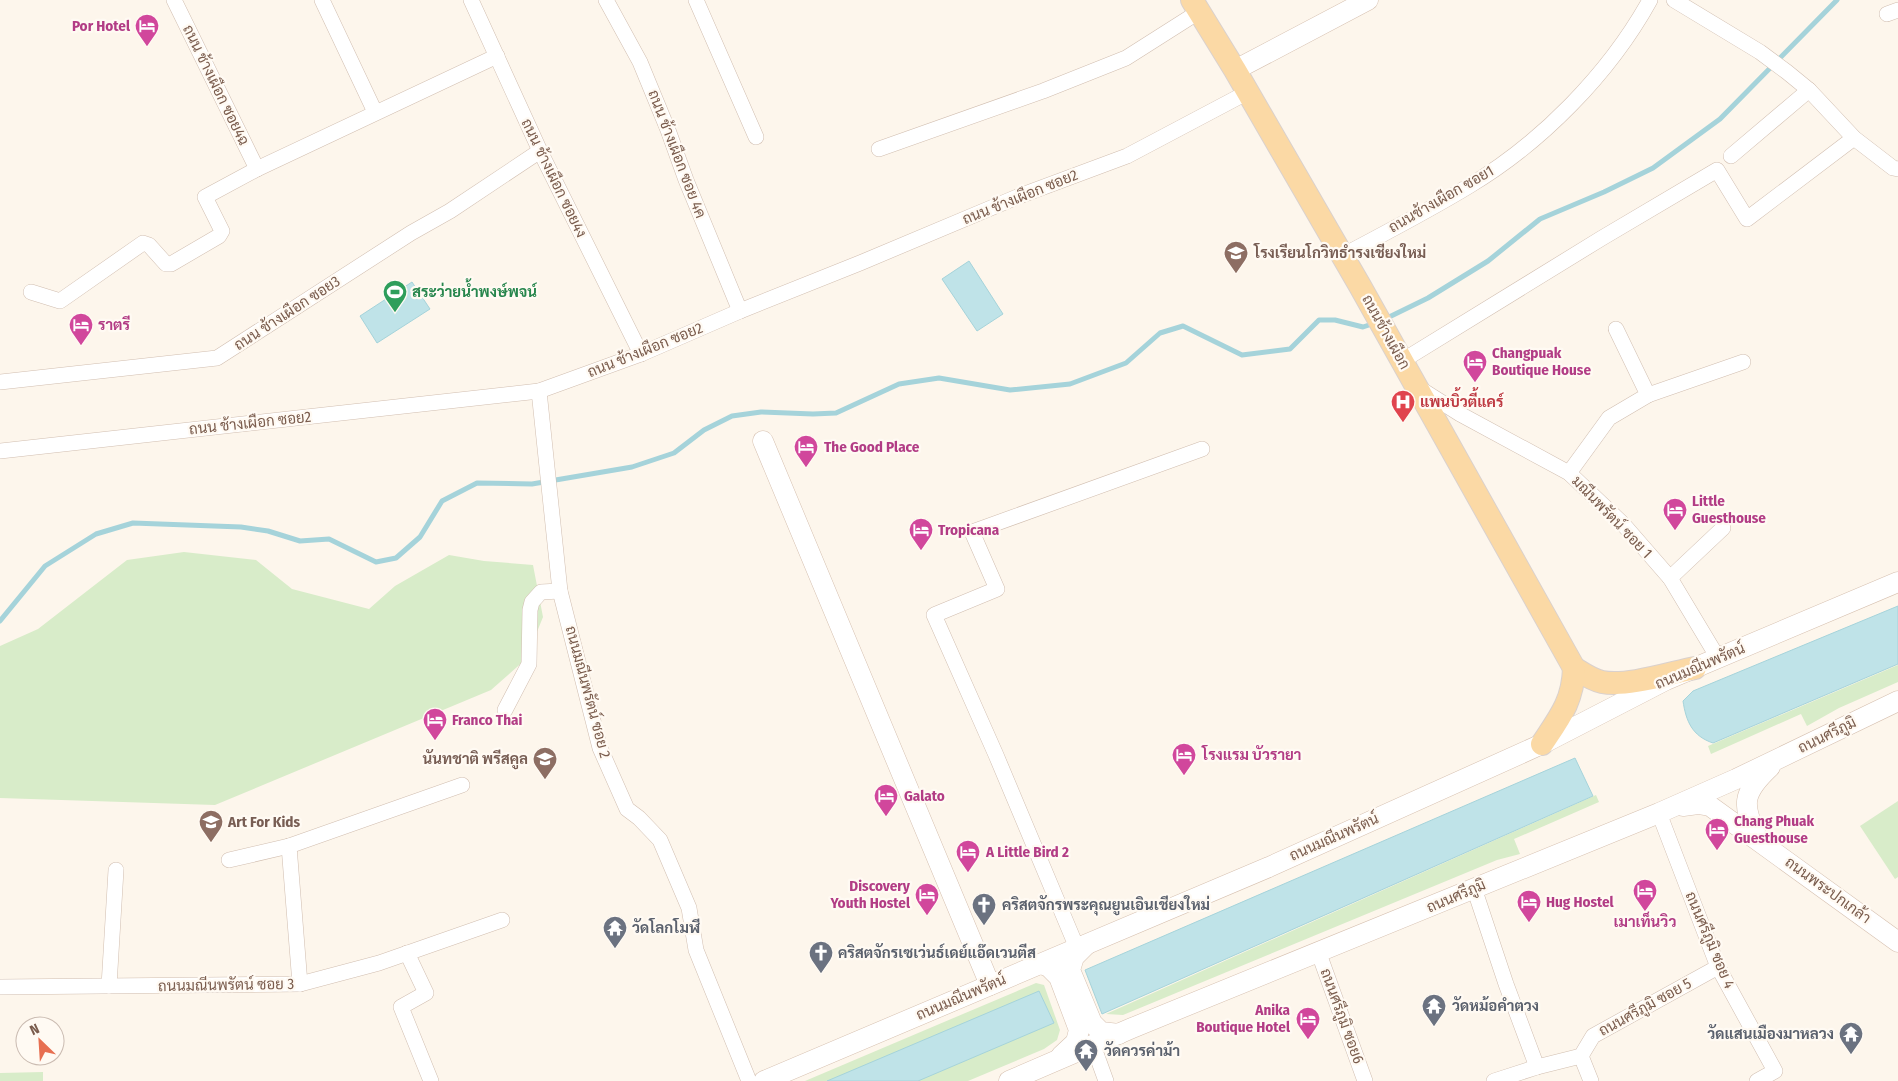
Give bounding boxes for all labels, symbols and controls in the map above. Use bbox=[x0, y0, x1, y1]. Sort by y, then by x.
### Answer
hotel icon: Por Hotel bbox=[134, 13, 160, 47]
place label: Por Hotel bbox=[72, 17, 131, 35]
street label: ถนน ช้างเผือก ซอย4ฉ bbox=[179, 21, 254, 148]
street label: ถนน ช้างเผือก ซอย 4ค bbox=[644, 87, 711, 221]
street label: ถนน ช้างเผือก ซอย4ง bbox=[517, 115, 592, 240]
street label: ถนนช้างเผือก ซอย1 bbox=[1385, 161, 1497, 236]
street label: ถนน ช้างเผือก ซอย2 bbox=[959, 165, 1081, 228]
school or university icon: โรงเรียนโกวิทธำรงเชียงใหม่ bbox=[1223, 240, 1249, 274]
place label: โรงเรียนโกวิทธำรงเชียงใหม่ bbox=[1253, 242, 1426, 262]
street label: ถนน ช้างเผือก ซอย3 bbox=[230, 271, 344, 354]
place label: สระว่ายน้ำพงษ์พจน์ bbox=[412, 278, 538, 301]
sports icon: สระว่ายน้ำพงษ์พจน์ bbox=[382, 279, 408, 313]
street label: ถนนช้างเผือก bbox=[1358, 291, 1415, 372]
hotel icon: ราตรี bbox=[68, 312, 94, 346]
place label: ราตรี bbox=[98, 315, 131, 334]
street label: ถนน ช้างเผือก ซอย2 bbox=[584, 318, 706, 381]
place label: Changpuak Boutique House bbox=[1492, 344, 1591, 379]
hotel icon: Changpuak Boutique House bbox=[1462, 349, 1488, 383]
place label: แพนบิ้วตี้แคร์ bbox=[1420, 387, 1505, 411]
hospital icon: แพนบิ้วตี้แคร์ bbox=[1390, 389, 1416, 423]
street label: ถนน ช้างเผือก ซอย2 bbox=[188, 407, 312, 438]
hotel icon: The Good Place bbox=[793, 434, 819, 468]
place label: The Good Place bbox=[824, 438, 920, 456]
street label: มณีนพรัตน์ ซอย 1 bbox=[1568, 471, 1657, 562]
place label: Little Guesthouse bbox=[1692, 492, 1766, 527]
hotel icon: Little Guesthouse bbox=[1662, 497, 1688, 531]
hotel icon: Tropicana bbox=[908, 517, 934, 551]
place label: Tropicana bbox=[938, 521, 1000, 539]
street label: ถนนมณีนพรัตน์ ซอย 2 bbox=[562, 624, 615, 760]
street label: ถนนมณีนพรัตน์ bbox=[1652, 638, 1748, 693]
hotel icon: Franco Thai bbox=[422, 707, 448, 741]
place label: Franco Thai bbox=[452, 711, 522, 729]
street label: ถนนศรีภูมิ bbox=[1794, 712, 1860, 758]
hotel icon: โรงแรม บัวรายา bbox=[1171, 742, 1197, 776]
place label: โรงแรม บัวรายา bbox=[1201, 744, 1301, 764]
school or university icon: นันทชาติ พรีสคูล bbox=[532, 746, 558, 780]
place label: นันทชาติ พรีสคูล bbox=[422, 749, 528, 770]
hotel icon: Galato bbox=[873, 783, 899, 817]
place label: Galato bbox=[904, 787, 945, 805]
street label: ถนนมณีนพรัตน์ bbox=[1286, 808, 1381, 865]
school or university icon: Art For Kids bbox=[198, 809, 224, 843]
place label: Chang Phuak Guesthouse bbox=[1734, 812, 1814, 847]
place label: Art For Kids bbox=[227, 813, 301, 831]
hotel icon: Chang Phuak Guesthouse bbox=[1704, 817, 1730, 851]
hotel icon: A Little Bird 2 bbox=[955, 839, 981, 873]
place label: A Little Bird 2 bbox=[985, 843, 1069, 861]
street label: ถนนพระปกเกล้า bbox=[1782, 852, 1875, 927]
street label: ถนนศรีภูมิ bbox=[1423, 875, 1489, 917]
place label: Discovery Youth Hostel bbox=[829, 877, 911, 912]
hotel icon: เมาเท็นวิว bbox=[1632, 878, 1658, 912]
hotel icon: Discovery Youth Hostel bbox=[914, 882, 940, 916]
street label: ถนนศรีภูมิ ซอย 4 bbox=[1681, 888, 1739, 992]
hotel icon: Hug Hostel bbox=[1516, 889, 1542, 923]
church icon: คริสตจักรพระคุณยูนเอินเชียงใหม่ bbox=[971, 892, 997, 926]
place label: Hug Hostel bbox=[1546, 893, 1615, 911]
place label: คริสตจักรพระคุณยูนเอินเชียงใหม่ bbox=[1002, 895, 1210, 916]
place label: เมาเท็นวิว bbox=[1614, 911, 1676, 931]
temple icon: วัดโลกโมฬี bbox=[602, 915, 628, 949]
place label: วัดโลกโมฬี bbox=[632, 917, 700, 937]
church icon: คริสตจักรเซเว่นธ์เดย์แอ๊ดเวนตีส bbox=[808, 940, 834, 974]
place label: คริสตจักรเซเว่นธ์เดย์แอ๊ดเวนตีส bbox=[838, 943, 1036, 962]
street label: ถนนศรีภูมิ ซอย6 bbox=[1315, 966, 1369, 1066]
street label: ถนนมณีนพรัตน์ bbox=[913, 969, 1009, 1024]
street label: ถนนศรีภูมิ ซอย 5 bbox=[1595, 973, 1695, 1041]
street label: ถนนมณีนพรัตน์ ซอย 3 bbox=[158, 974, 294, 995]
temple icon: วัดหม้อคำตวง bbox=[1421, 993, 1447, 1027]
place label: วัดหม้อคำตวง bbox=[1452, 996, 1539, 1015]
place label: Anika Boutique Hotel bbox=[1196, 1001, 1291, 1036]
hotel icon: Anika Boutique Hotel bbox=[1295, 1006, 1321, 1040]
north arrow bbox=[15, 1016, 65, 1066]
text: N bbox=[27, 1020, 42, 1039]
temple icon: วัดแสนเมืองมาหลวง bbox=[1838, 1021, 1864, 1055]
place label: วัดแสนเมืองมาหลวง bbox=[1707, 1024, 1834, 1043]
temple icon: วัดควรค่าม้า bbox=[1073, 1038, 1099, 1072]
place label: วัดควรค่าม้า bbox=[1104, 1041, 1180, 1060]

